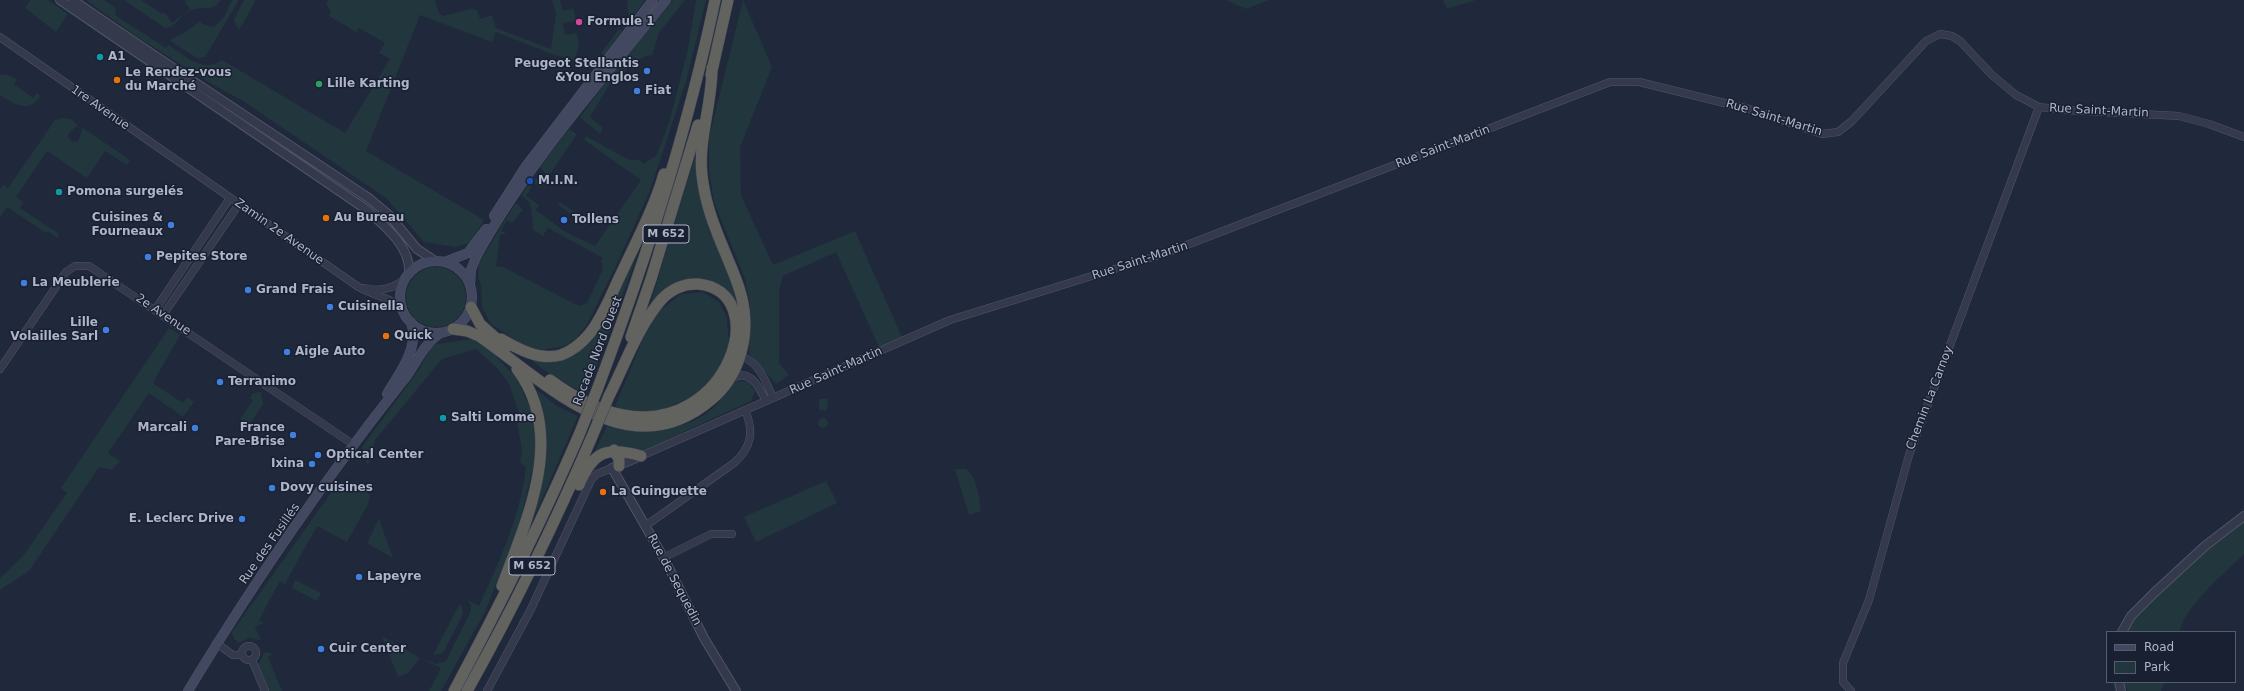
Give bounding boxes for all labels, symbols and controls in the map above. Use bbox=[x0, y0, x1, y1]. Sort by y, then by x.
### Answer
place label: Formule 1 bbox=[587, 15, 655, 29]
marker: Formule 1 bbox=[574, 17, 584, 27]
place label: A1 bbox=[108, 50, 126, 64]
marker: A1 bbox=[95, 52, 105, 62]
place label: Peugeot Stellantis &You Englos bbox=[514, 57, 639, 85]
place label: Le Rendez-vous du Marché bbox=[125, 66, 231, 94]
marker: Peugeot Stellantis &You Englos bbox=[642, 66, 652, 76]
marker: Le Rendez-vous du Marché bbox=[112, 75, 122, 85]
place label: Lille Karting bbox=[327, 77, 410, 91]
marker: Lille Karting bbox=[314, 79, 324, 89]
street label: 1re Avenue bbox=[68, 83, 132, 133]
place label: Fiat bbox=[645, 84, 671, 98]
marker: Fiat bbox=[632, 86, 642, 96]
street label: Rue Saint-Martin bbox=[1724, 97, 1824, 139]
street label: Rue Saint-Martin bbox=[2049, 101, 2149, 121]
street label: Rue Saint-Martin bbox=[1394, 122, 1492, 172]
place label: M.I.N. bbox=[538, 174, 578, 188]
marker: M.I.N. bbox=[525, 176, 535, 186]
place label: Pomona surgelés bbox=[67, 185, 183, 199]
marker: Pomona surgelés bbox=[54, 187, 64, 197]
street label: Zamin 2e Avenue bbox=[232, 196, 326, 268]
place label: Cuisines & Fourneaux bbox=[92, 211, 163, 239]
place label: Au Bureau bbox=[334, 211, 404, 225]
marker: Au Bureau bbox=[321, 213, 331, 223]
place label: Tollens bbox=[572, 213, 619, 227]
marker: Tollens bbox=[559, 215, 569, 225]
marker: Cuisines & Fourneaux bbox=[166, 220, 176, 230]
road number: M 652 bbox=[643, 225, 689, 243]
street label: Rue Saint-Martin bbox=[1090, 239, 1190, 283]
place label: Pepites Store bbox=[156, 250, 248, 264]
marker: Pepites Store bbox=[143, 252, 153, 262]
place label: La Meublerie bbox=[32, 276, 120, 290]
marker: La Meublerie bbox=[19, 278, 29, 288]
place label: Grand Frais bbox=[256, 283, 334, 297]
marker: Grand Frais bbox=[243, 285, 253, 295]
street label: 2e Avenue bbox=[133, 291, 193, 339]
street label: Rocade Nord Ouest bbox=[571, 294, 625, 408]
place label: Cuisinella bbox=[338, 300, 404, 314]
marker: Cuisinella bbox=[325, 302, 335, 312]
place label: Lille Volailles Sarl bbox=[10, 316, 98, 344]
marker: Lille Volailles Sarl bbox=[101, 325, 111, 335]
place label: Quick bbox=[394, 329, 432, 343]
marker: Quick bbox=[381, 331, 391, 341]
street label: Rue Saint-Martin bbox=[787, 344, 885, 398]
street label: Chemin La Carnoy bbox=[1904, 344, 1956, 452]
place label: Aigle Auto bbox=[295, 345, 365, 359]
marker: Aigle Auto bbox=[282, 347, 292, 357]
place label: Terranimo bbox=[228, 375, 296, 389]
marker: Terranimo bbox=[215, 377, 225, 387]
place label: Salti Lomme bbox=[451, 411, 535, 425]
marker: Salti Lomme bbox=[438, 413, 448, 423]
place label: Marcali bbox=[138, 421, 187, 435]
place label: France Pare-Brise bbox=[215, 421, 285, 449]
marker: Marcali bbox=[190, 423, 200, 433]
marker: France Pare-Brise bbox=[288, 430, 298, 440]
place label: Optical Center bbox=[326, 448, 423, 462]
marker: Optical Center bbox=[313, 450, 323, 460]
place label: Ixina bbox=[271, 457, 304, 471]
marker: Ixina bbox=[307, 459, 317, 469]
place label: Dovy cuisines bbox=[280, 481, 373, 495]
marker: Dovy cuisines bbox=[267, 483, 277, 493]
place label: La Guinguette bbox=[611, 485, 707, 499]
marker: La Guinguette bbox=[598, 487, 608, 497]
street label: Rue des Fusillés bbox=[237, 501, 303, 587]
place label: E. Leclerc Drive bbox=[129, 512, 234, 526]
marker: E. Leclerc Drive bbox=[237, 514, 247, 524]
street label: Rue de Sequedin bbox=[644, 532, 704, 628]
road number: M 652 bbox=[509, 557, 555, 575]
place label: Lapeyre bbox=[367, 570, 421, 584]
marker: Lapeyre bbox=[354, 572, 364, 582]
legend bbox=[2106, 631, 2236, 683]
text: Road bbox=[2144, 640, 2174, 654]
place label: Cuir Center bbox=[329, 642, 406, 656]
marker: Cuir Center bbox=[316, 644, 326, 654]
text: Park bbox=[2144, 660, 2170, 674]

